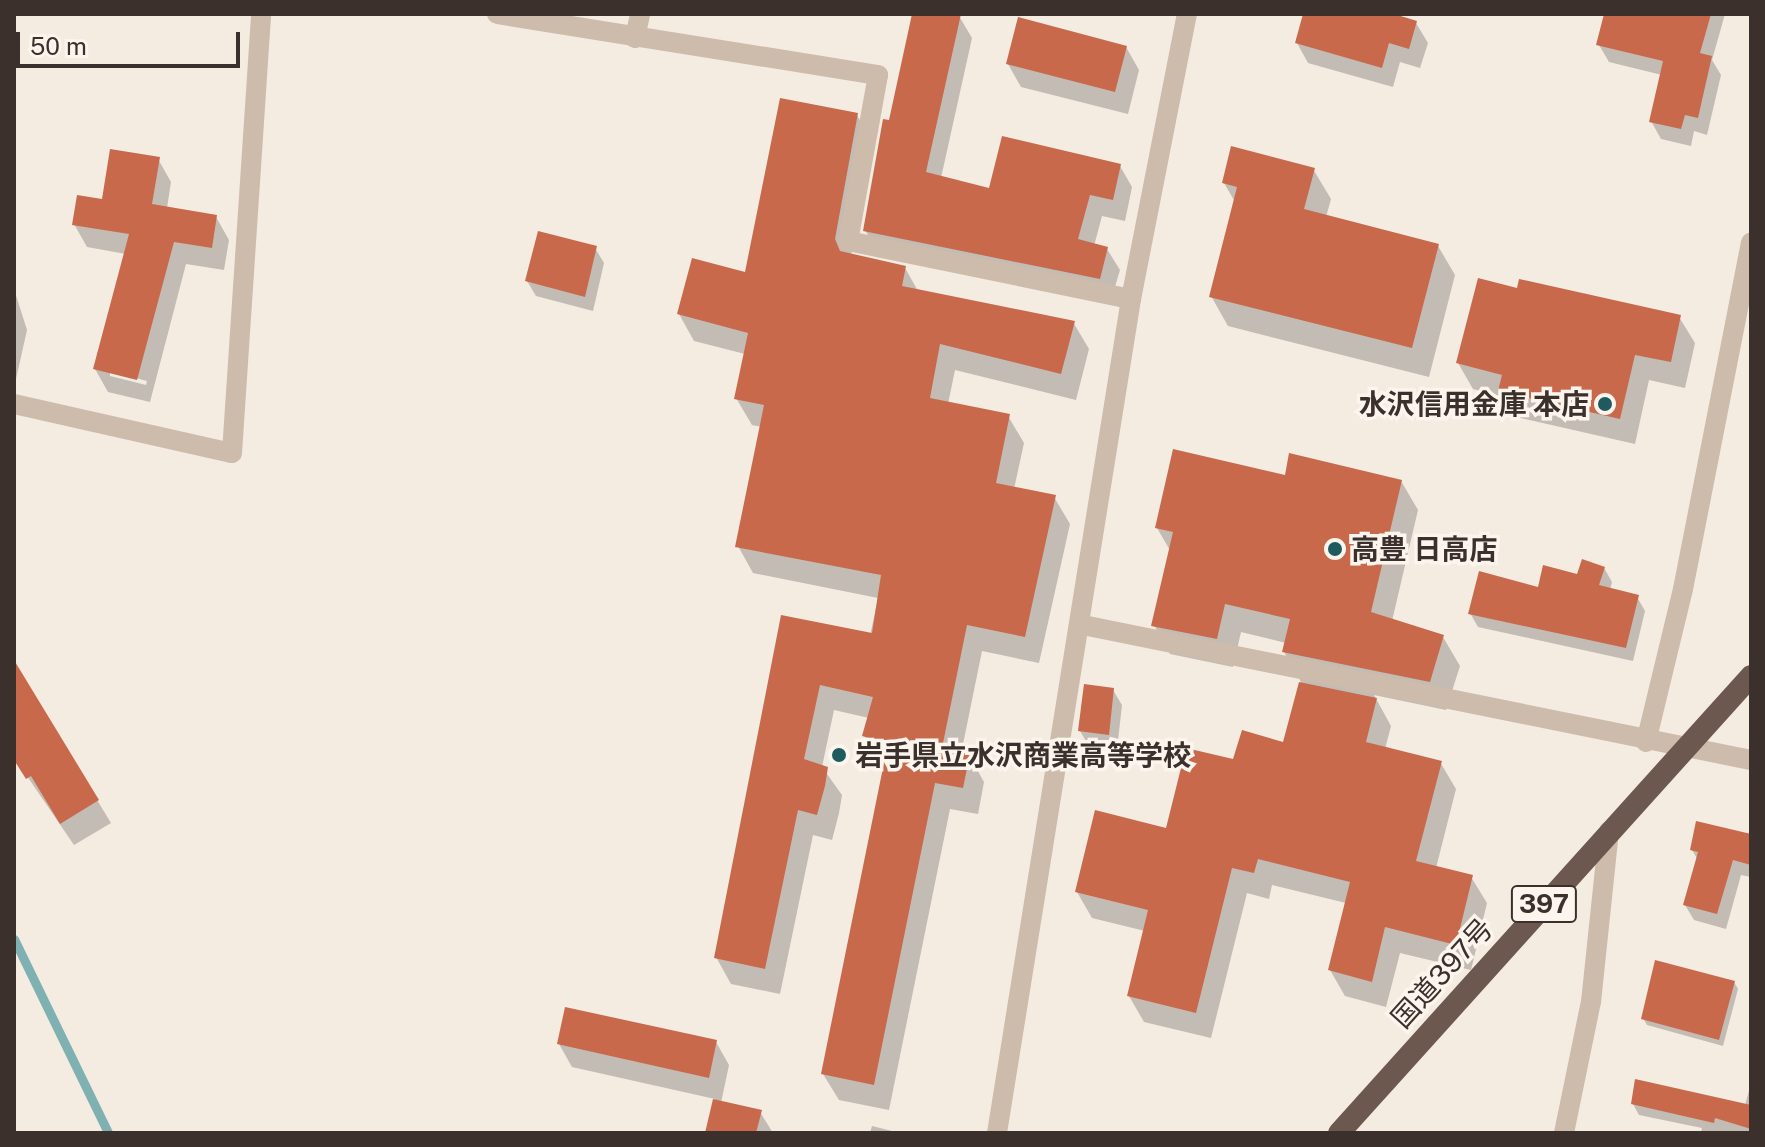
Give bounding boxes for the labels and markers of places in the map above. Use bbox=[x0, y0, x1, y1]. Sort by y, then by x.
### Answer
place label: 水沢信用金庫 本店 bbox=[1359, 387, 1589, 421]
marker: 水沢信用金庫 本店 bbox=[1596, 395, 1614, 413]
place label: 高豊 日高店 bbox=[1351, 532, 1497, 566]
marker: 高豊 日高店 bbox=[1326, 540, 1344, 558]
place label: 岩手県立水沢商業高等学校 bbox=[855, 738, 1191, 772]
marker: 岩手県立水沢商業高等学校 bbox=[830, 746, 848, 764]

